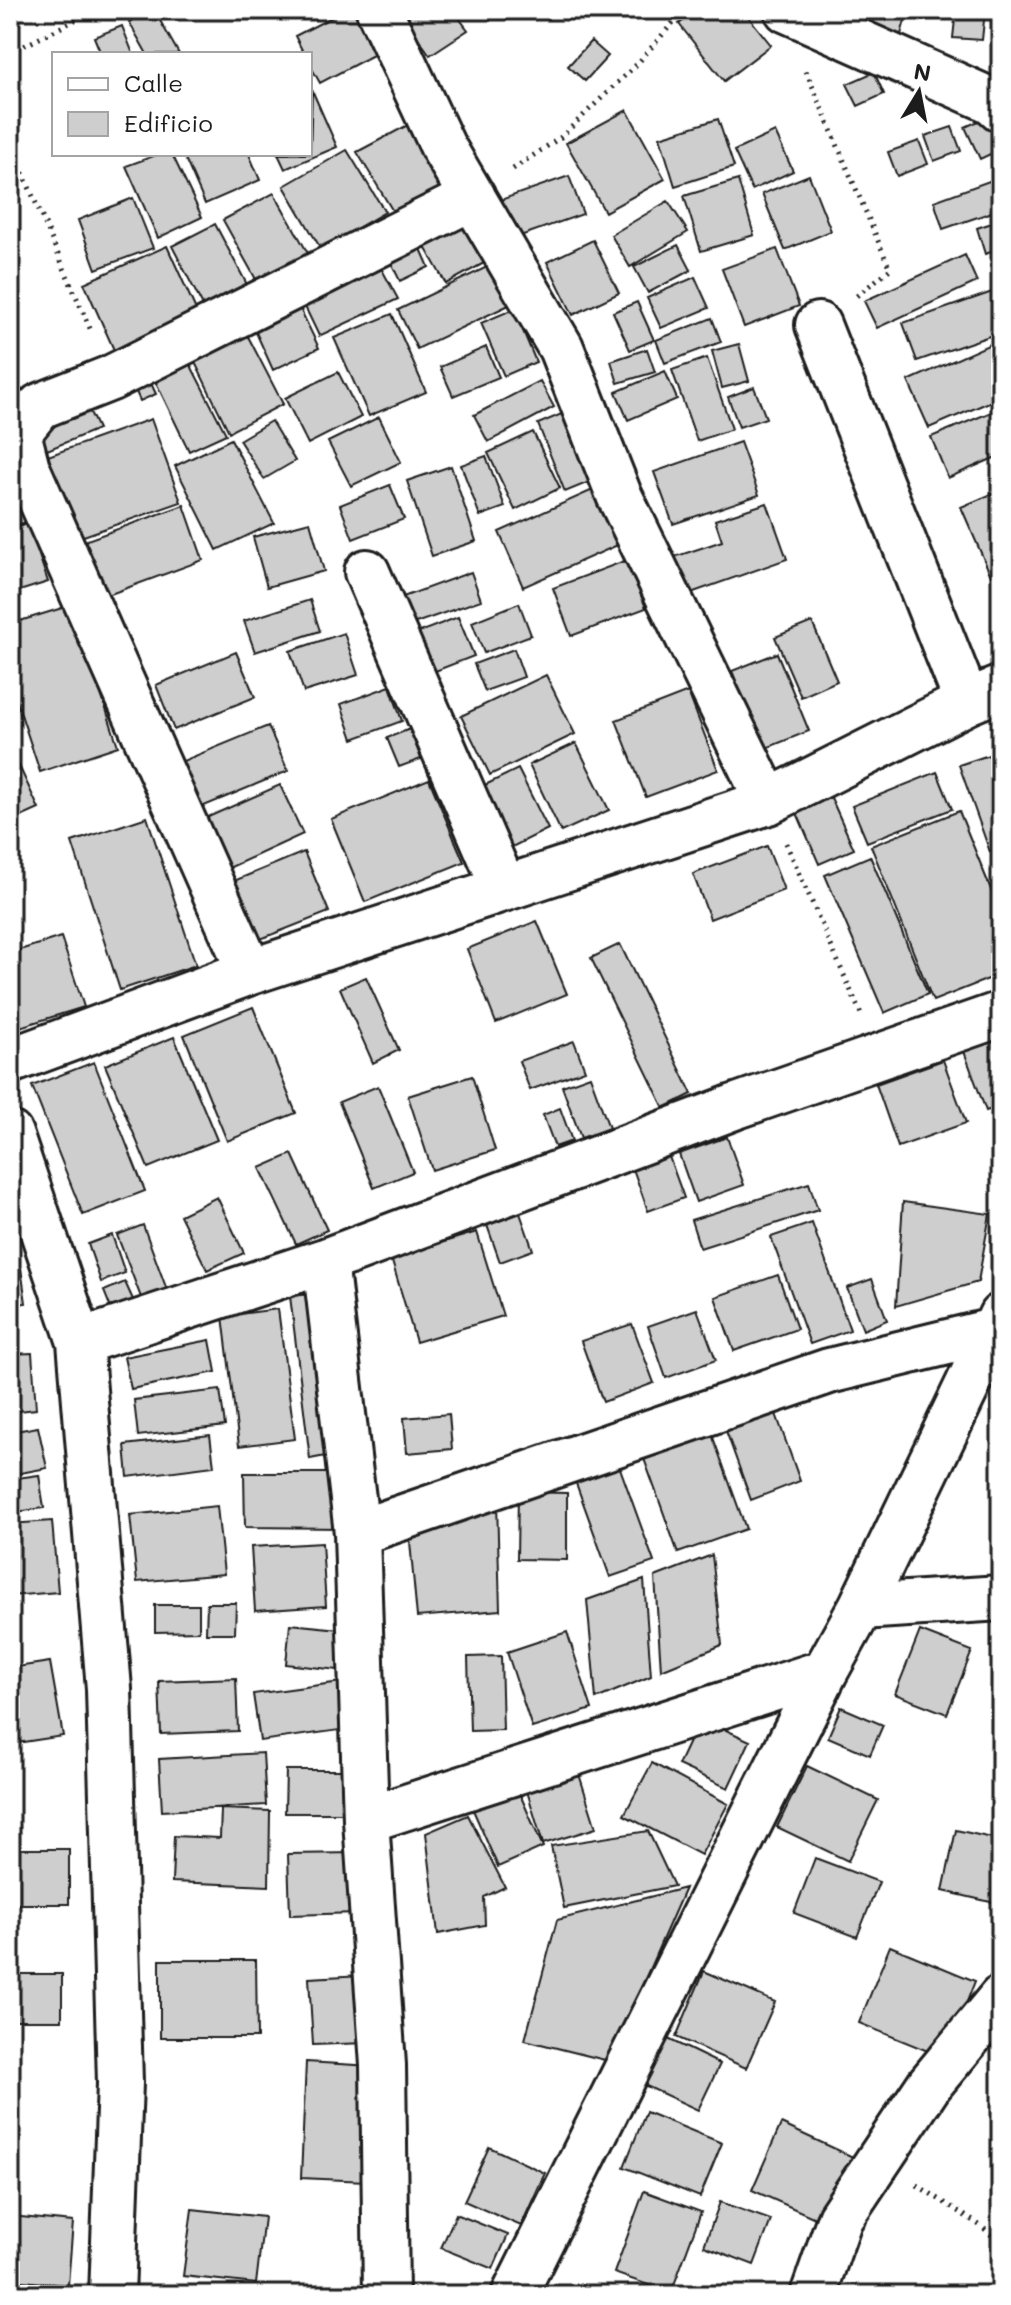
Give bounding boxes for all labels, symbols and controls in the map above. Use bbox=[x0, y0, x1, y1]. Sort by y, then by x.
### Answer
legend bbox=[52, 52, 312, 156]
north arrow bbox=[879, 52, 959, 132]
text: N bbox=[912, 56, 933, 88]
text: Calle bbox=[124, 67, 183, 98]
text: Edificio bbox=[124, 107, 213, 138]

